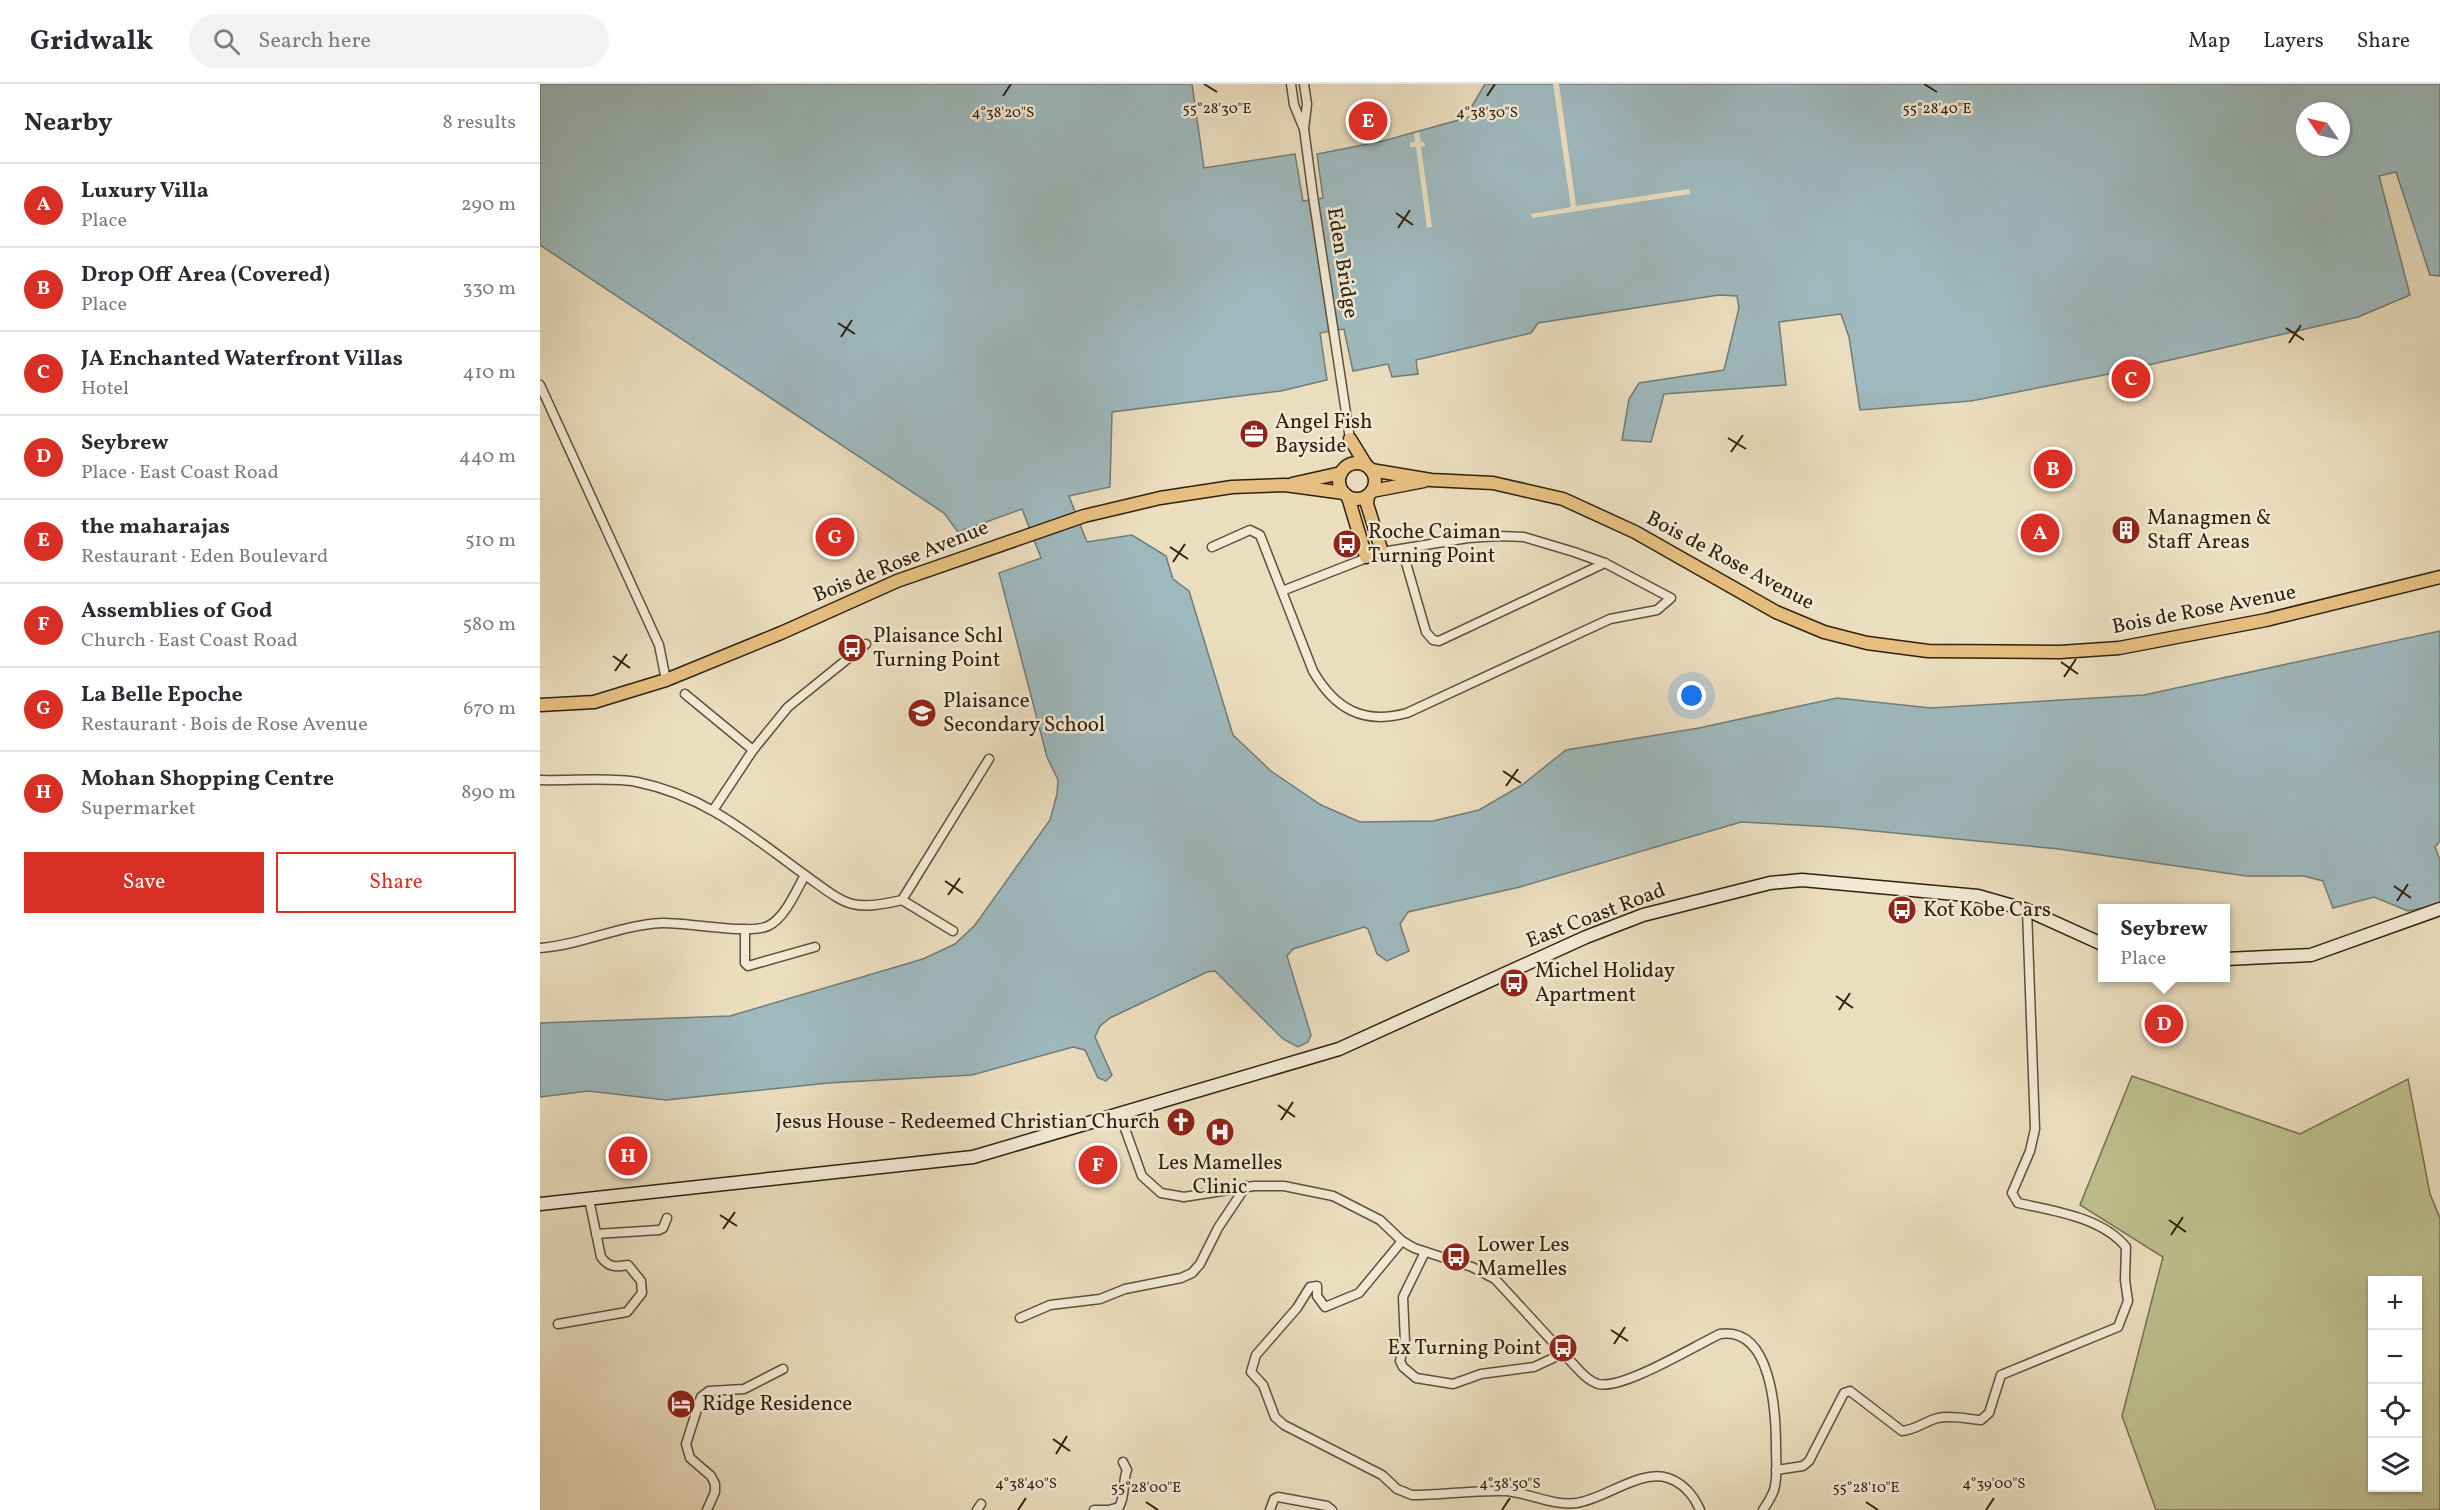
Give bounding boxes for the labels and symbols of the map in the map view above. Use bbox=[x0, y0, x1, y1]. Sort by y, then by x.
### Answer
text: 55°28'30"E bbox=[1183, 99, 1251, 120]
pin: E bbox=[1348, 99, 1388, 144]
text: 55°28'40"E bbox=[1903, 99, 1971, 120]
north arrow bbox=[2296, 102, 2350, 156]
text: 4°38'20"S bbox=[972, 103, 1034, 124]
text: 4°38'30"S bbox=[1456, 103, 1518, 124]
street label: Eden Bridge bbox=[1319, 205, 1365, 321]
pin: C bbox=[2112, 356, 2150, 402]
place label: Angel Fish Bayside bbox=[1275, 408, 1372, 461]
office icon: Angel Fish Bayside bbox=[1238, 418, 1270, 450]
pin: B bbox=[2034, 446, 2072, 492]
street label: Bois de Rose Avenue bbox=[1641, 504, 1819, 618]
place label: Managmen & Staff Areas bbox=[2147, 504, 2272, 557]
pin: A bbox=[2020, 510, 2060, 556]
street label: Bois de Rose Avenue bbox=[809, 514, 993, 610]
pin: G bbox=[816, 514, 854, 560]
building icon: Managmen & Staff Areas bbox=[2110, 514, 2142, 546]
place label: Roche Caiman Turning Point bbox=[1368, 518, 1501, 571]
bus stop icon: Roche Caiman Turning Point bbox=[1331, 528, 1363, 560]
street label: Bois de Rose Avenue bbox=[2110, 578, 2298, 642]
place label: Plaisance Schl Turning Point bbox=[873, 622, 1003, 675]
bus stop icon: Plaisance Schl Turning Point bbox=[836, 632, 868, 664]
your location bbox=[1677, 681, 1706, 710]
place label: Plaisance Secondary School bbox=[943, 687, 1105, 740]
school or university icon: Plaisance Secondary School bbox=[906, 697, 938, 729]
street label: East Coast Road bbox=[1522, 876, 1670, 956]
bus stop icon: Kot Kobe Cars bbox=[1886, 894, 1918, 926]
place label: Kot Kobe Cars bbox=[1923, 896, 2051, 925]
place label: Michel Holiday Apartment bbox=[1535, 957, 1676, 1010]
bus stop icon: Michel Holiday Apartment bbox=[1498, 967, 1530, 999]
pin: D bbox=[2144, 1002, 2184, 1046]
church icon: Jesus House - Redeemed Christian Church bbox=[1165, 1106, 1197, 1138]
place label: Jesus House - Redeemed Christian Church bbox=[775, 1108, 1160, 1137]
hospital icon: Les Mamelles Clinic bbox=[1204, 1116, 1236, 1148]
pin: H bbox=[608, 1134, 647, 1178]
pin: F bbox=[1078, 1142, 1118, 1188]
place label: Les Mamelles Clinic bbox=[1158, 1149, 1282, 1202]
place label: Lower Les Mamelles bbox=[1477, 1231, 1569, 1284]
bus stop icon: Lower Les Mamelles bbox=[1440, 1241, 1472, 1273]
bus stop icon: Ex Turning Point bbox=[1547, 1332, 1579, 1364]
place label: Ex Turning Point bbox=[1387, 1334, 1542, 1363]
hotel icon: Ridge Residence bbox=[665, 1388, 697, 1420]
place label: Ridge Residence bbox=[702, 1390, 852, 1419]
text: 4°38'40"S bbox=[995, 1474, 1057, 1495]
text: 4°38'50"S bbox=[1479, 1474, 1541, 1495]
text: 4°39'00"S bbox=[1962, 1474, 2026, 1495]
text: 55°28'00"E bbox=[1111, 1478, 1181, 1499]
text: 55°28'10"E bbox=[1832, 1478, 1900, 1499]

